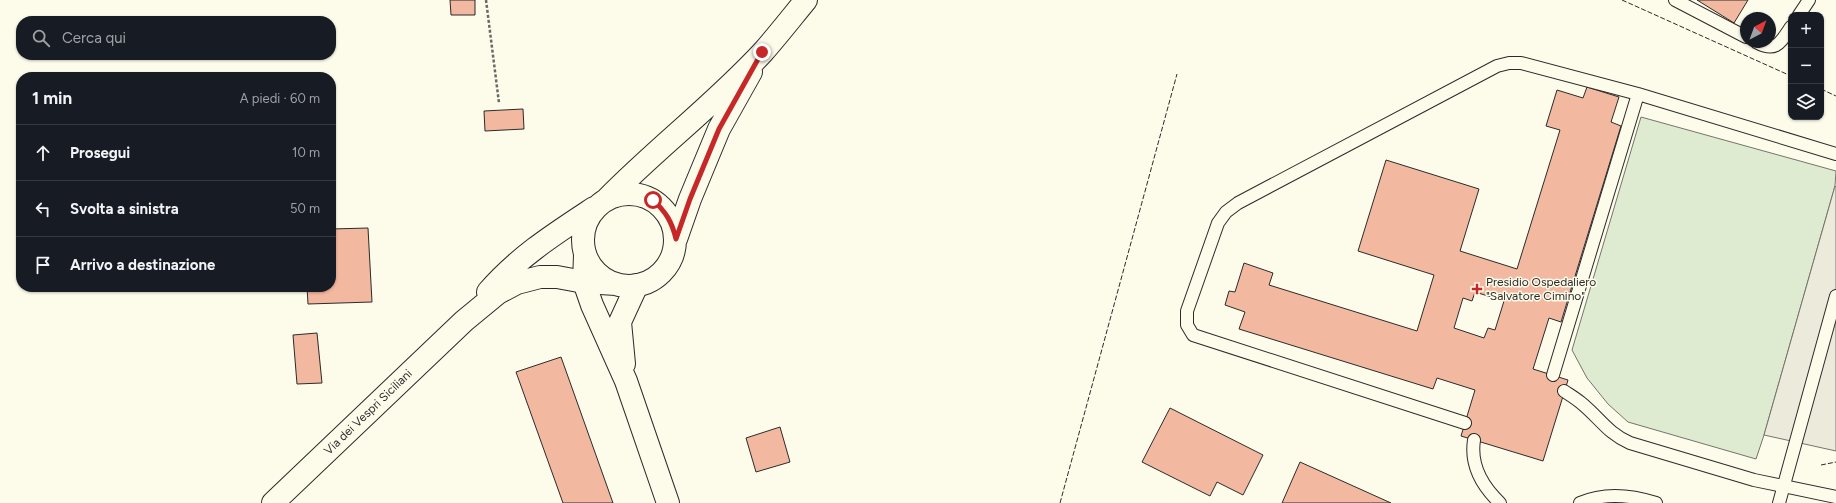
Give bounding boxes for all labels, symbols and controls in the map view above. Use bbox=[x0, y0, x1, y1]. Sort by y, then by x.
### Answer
north arrow bbox=[1740, 12, 1776, 48]
map controls bbox=[1788, 12, 1824, 120]
button: + bbox=[1788, 12, 1824, 48]
search box bbox=[16, 16, 336, 60]
icon: search bbox=[30, 27, 52, 49]
text: Cerca qui bbox=[62, 29, 126, 47]
route end bbox=[753, 43, 771, 61]
button: − bbox=[1788, 48, 1824, 84]
button: layers bbox=[1788, 84, 1824, 120]
text: 1 min bbox=[32, 88, 72, 108]
text: A piedi · 60 m bbox=[240, 91, 320, 106]
icon: ahead bbox=[32, 142, 54, 164]
text: Prosegui bbox=[70, 144, 130, 162]
text: 10 m bbox=[292, 145, 320, 160]
route start bbox=[644, 191, 662, 209]
icon: left bbox=[32, 198, 54, 220]
text: Svolta a sinistra bbox=[70, 200, 179, 218]
text: 50 m bbox=[290, 201, 320, 216]
icon: arrive bbox=[32, 254, 54, 276]
text: Arrivo a destinazione bbox=[70, 256, 215, 274]
place label: Presidio Ospedaliero "Salvatore Cimino" bbox=[1486, 275, 1596, 303]
marker: Presidio Ospedaliero "Salvatore Cimino" bbox=[1471, 283, 1483, 295]
street label: Via dei Vespri Siciliani bbox=[321, 366, 415, 458]

